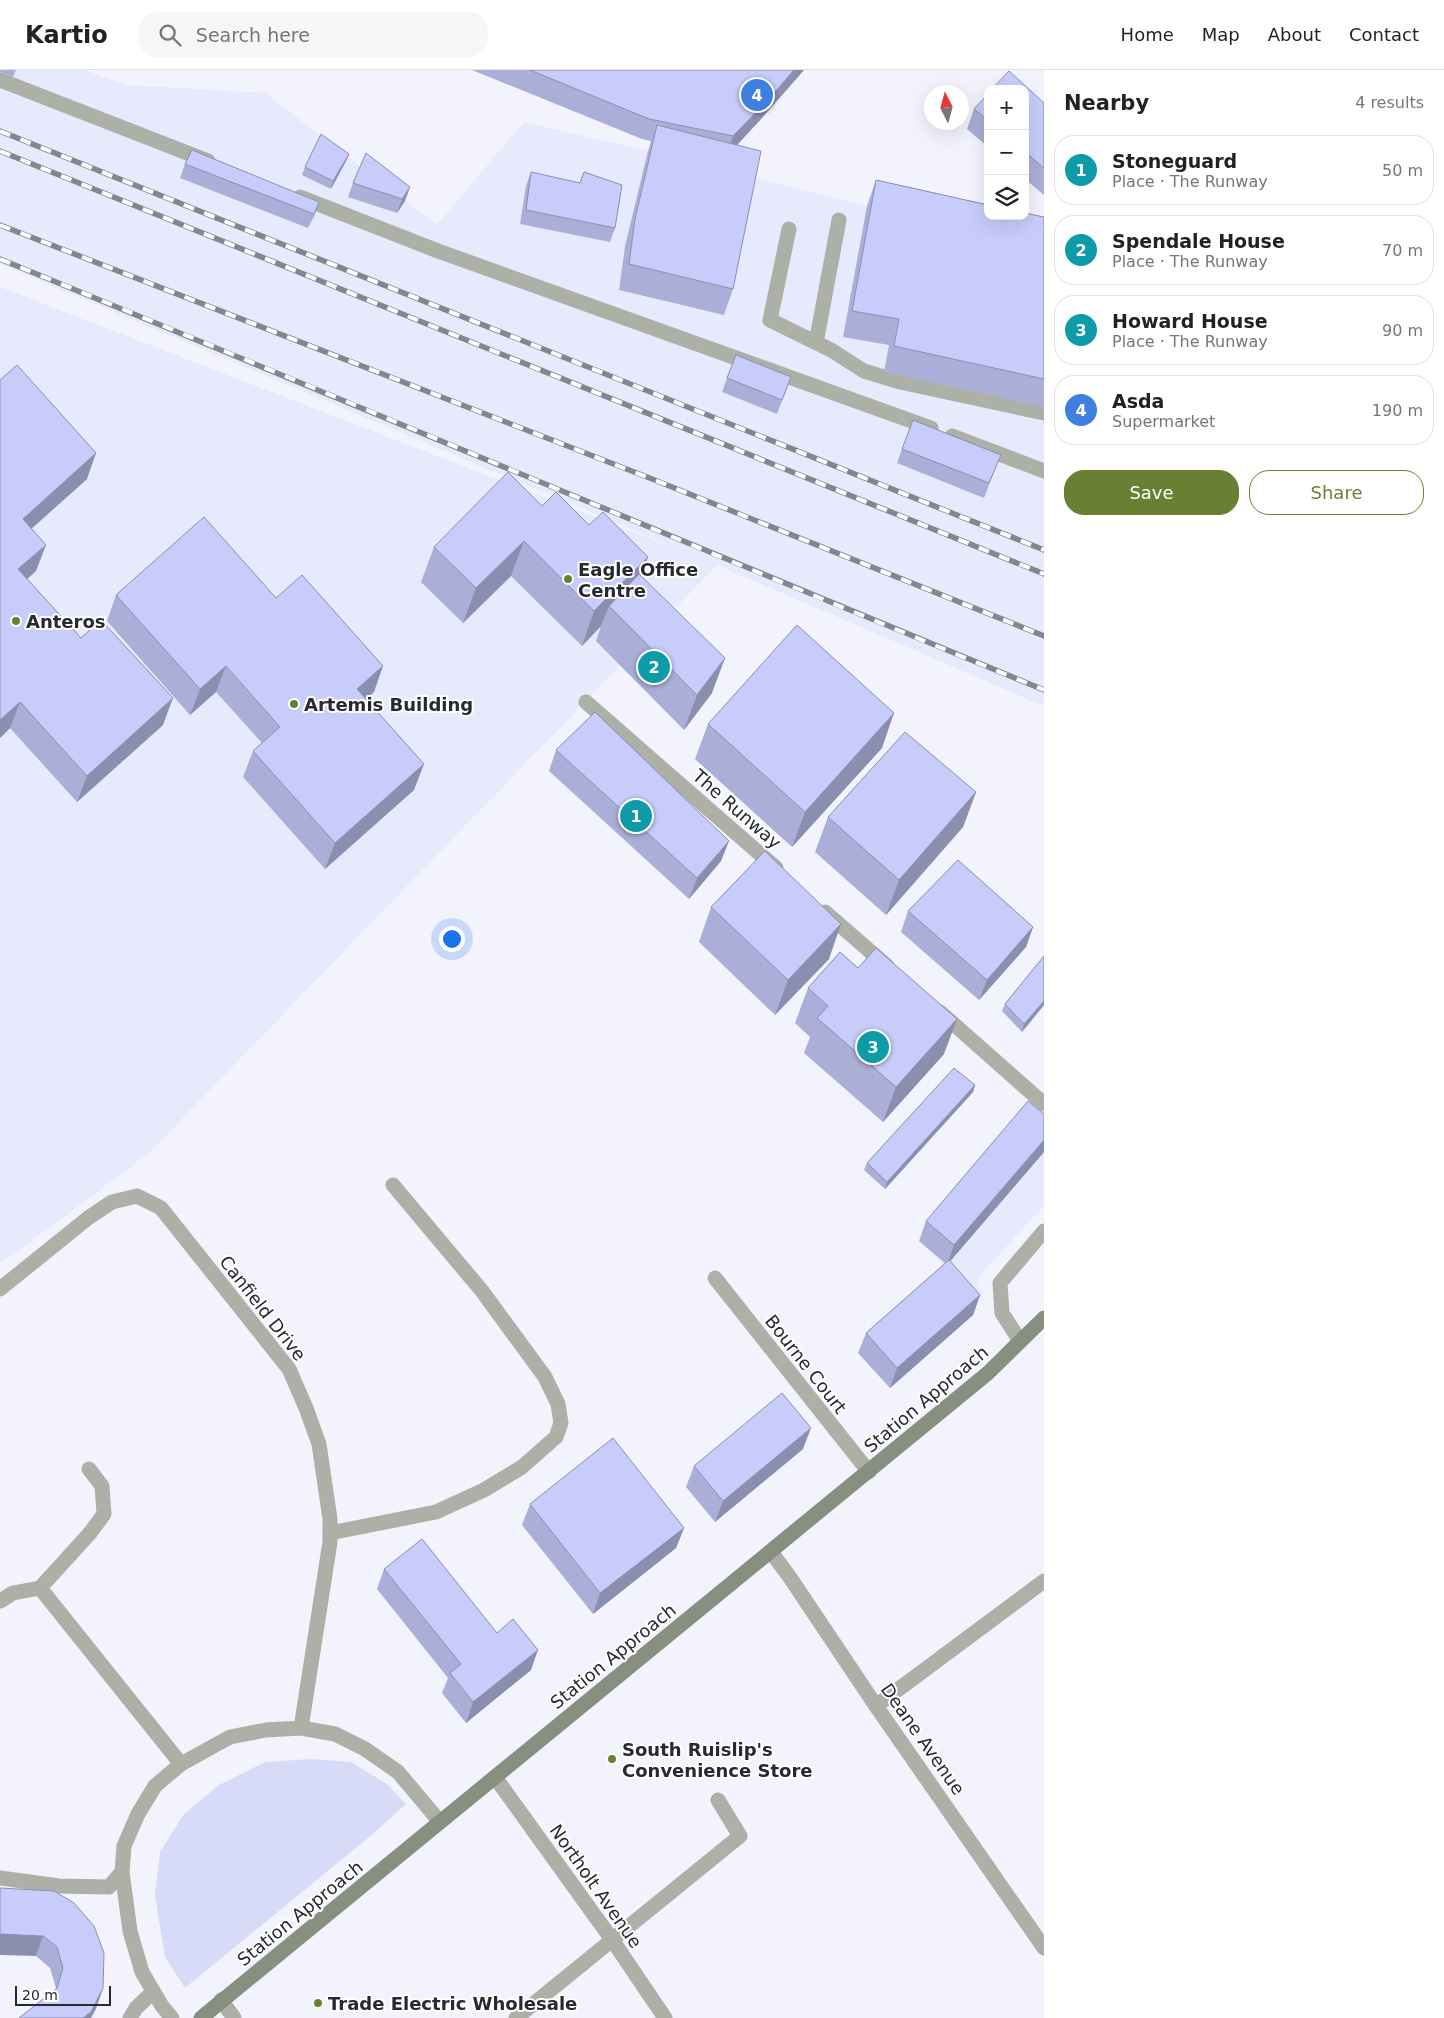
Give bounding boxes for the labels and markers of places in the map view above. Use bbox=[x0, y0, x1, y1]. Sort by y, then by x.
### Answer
pin: 4 bbox=[741, 76, 773, 114]
place label: Eagle Office Centre bbox=[578, 559, 698, 601]
marker: Eagle Office Centre bbox=[562, 573, 574, 585]
place label: Anteros bbox=[26, 611, 106, 632]
marker: Anteros bbox=[10, 615, 22, 627]
pin: 2 bbox=[638, 648, 670, 686]
place label: Artemis Building bbox=[304, 694, 473, 715]
marker: Artemis Building bbox=[288, 698, 300, 710]
pin: 1 bbox=[620, 797, 652, 835]
pin: 3 bbox=[857, 1028, 889, 1066]
place label: South Ruislip's Convenience Store bbox=[622, 1739, 813, 1781]
marker: South Ruislip's Convenience Store bbox=[606, 1753, 618, 1765]
place label: Trade Electric Wholesale bbox=[328, 1993, 577, 2014]
marker: Trade Electric Wholesale bbox=[312, 1997, 324, 2009]

